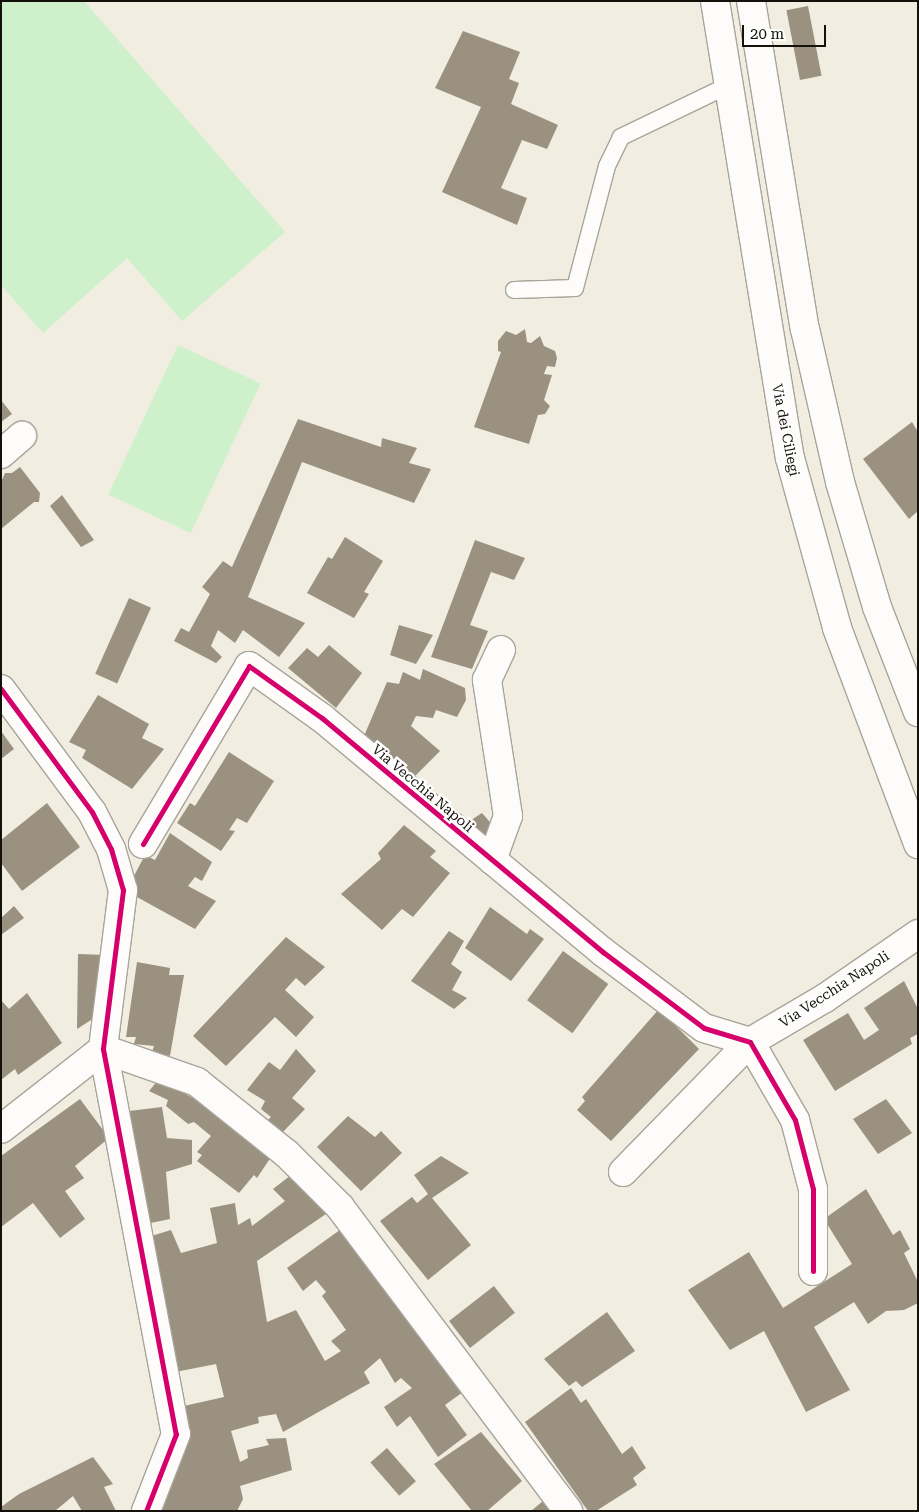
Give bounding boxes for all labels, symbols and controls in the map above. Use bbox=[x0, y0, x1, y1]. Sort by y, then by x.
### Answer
scale bar bbox=[744, 15, 828, 47]
text: 20 m bbox=[750, 25, 784, 43]
street label: Via dei Ciliegi bbox=[769, 382, 803, 478]
street label: Via Vecchia Napoli bbox=[369, 741, 477, 835]
street label: Via Vecchia Napoli bbox=[776, 947, 892, 1031]

